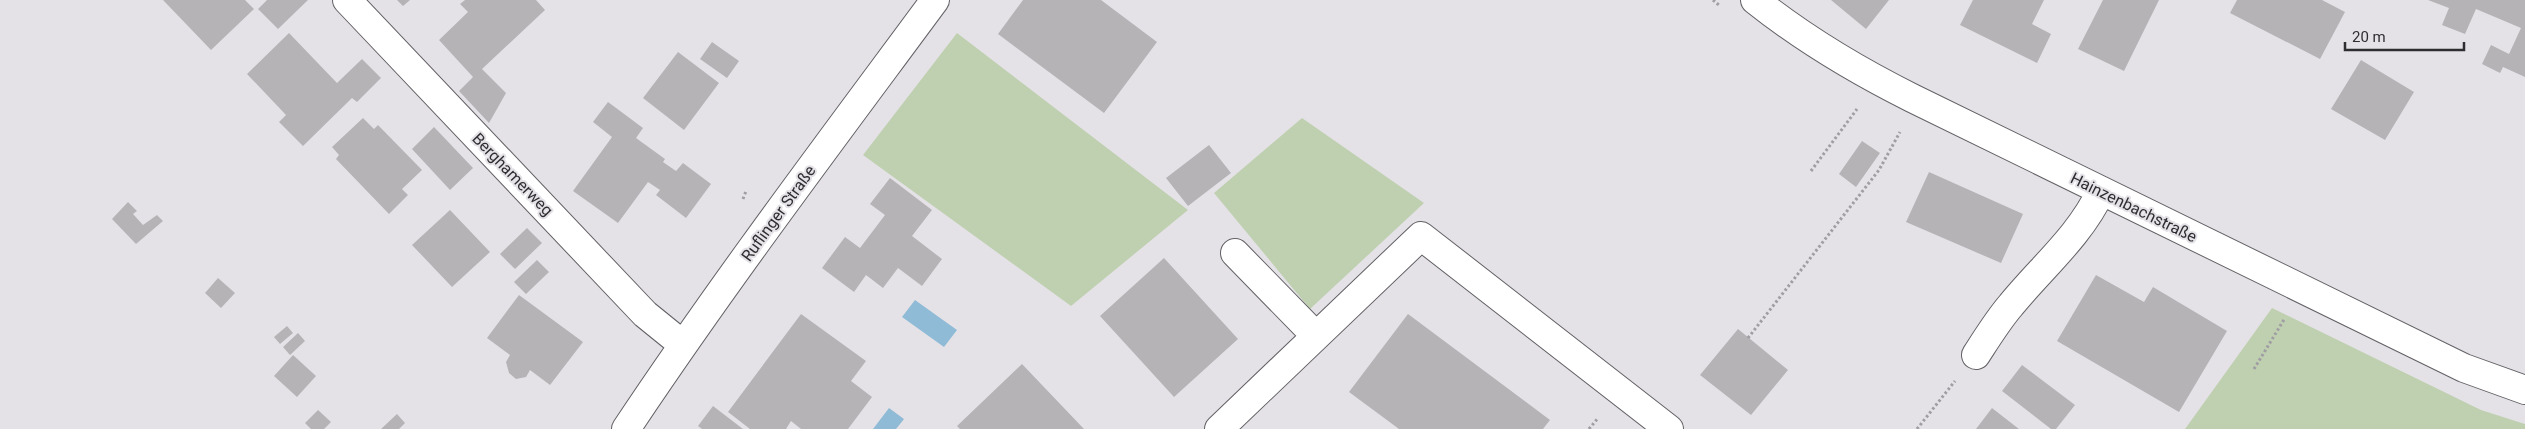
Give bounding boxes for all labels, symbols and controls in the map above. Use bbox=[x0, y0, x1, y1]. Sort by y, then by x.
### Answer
scale bar bbox=[2345, 20, 2464, 52]
text: 20 m bbox=[2352, 28, 2386, 46]
street label: Berghamerweg bbox=[468, 129, 557, 220]
street label: Ruflinger Straße bbox=[737, 162, 820, 265]
street label: Hainzenbachstraße bbox=[2068, 169, 2200, 246]

